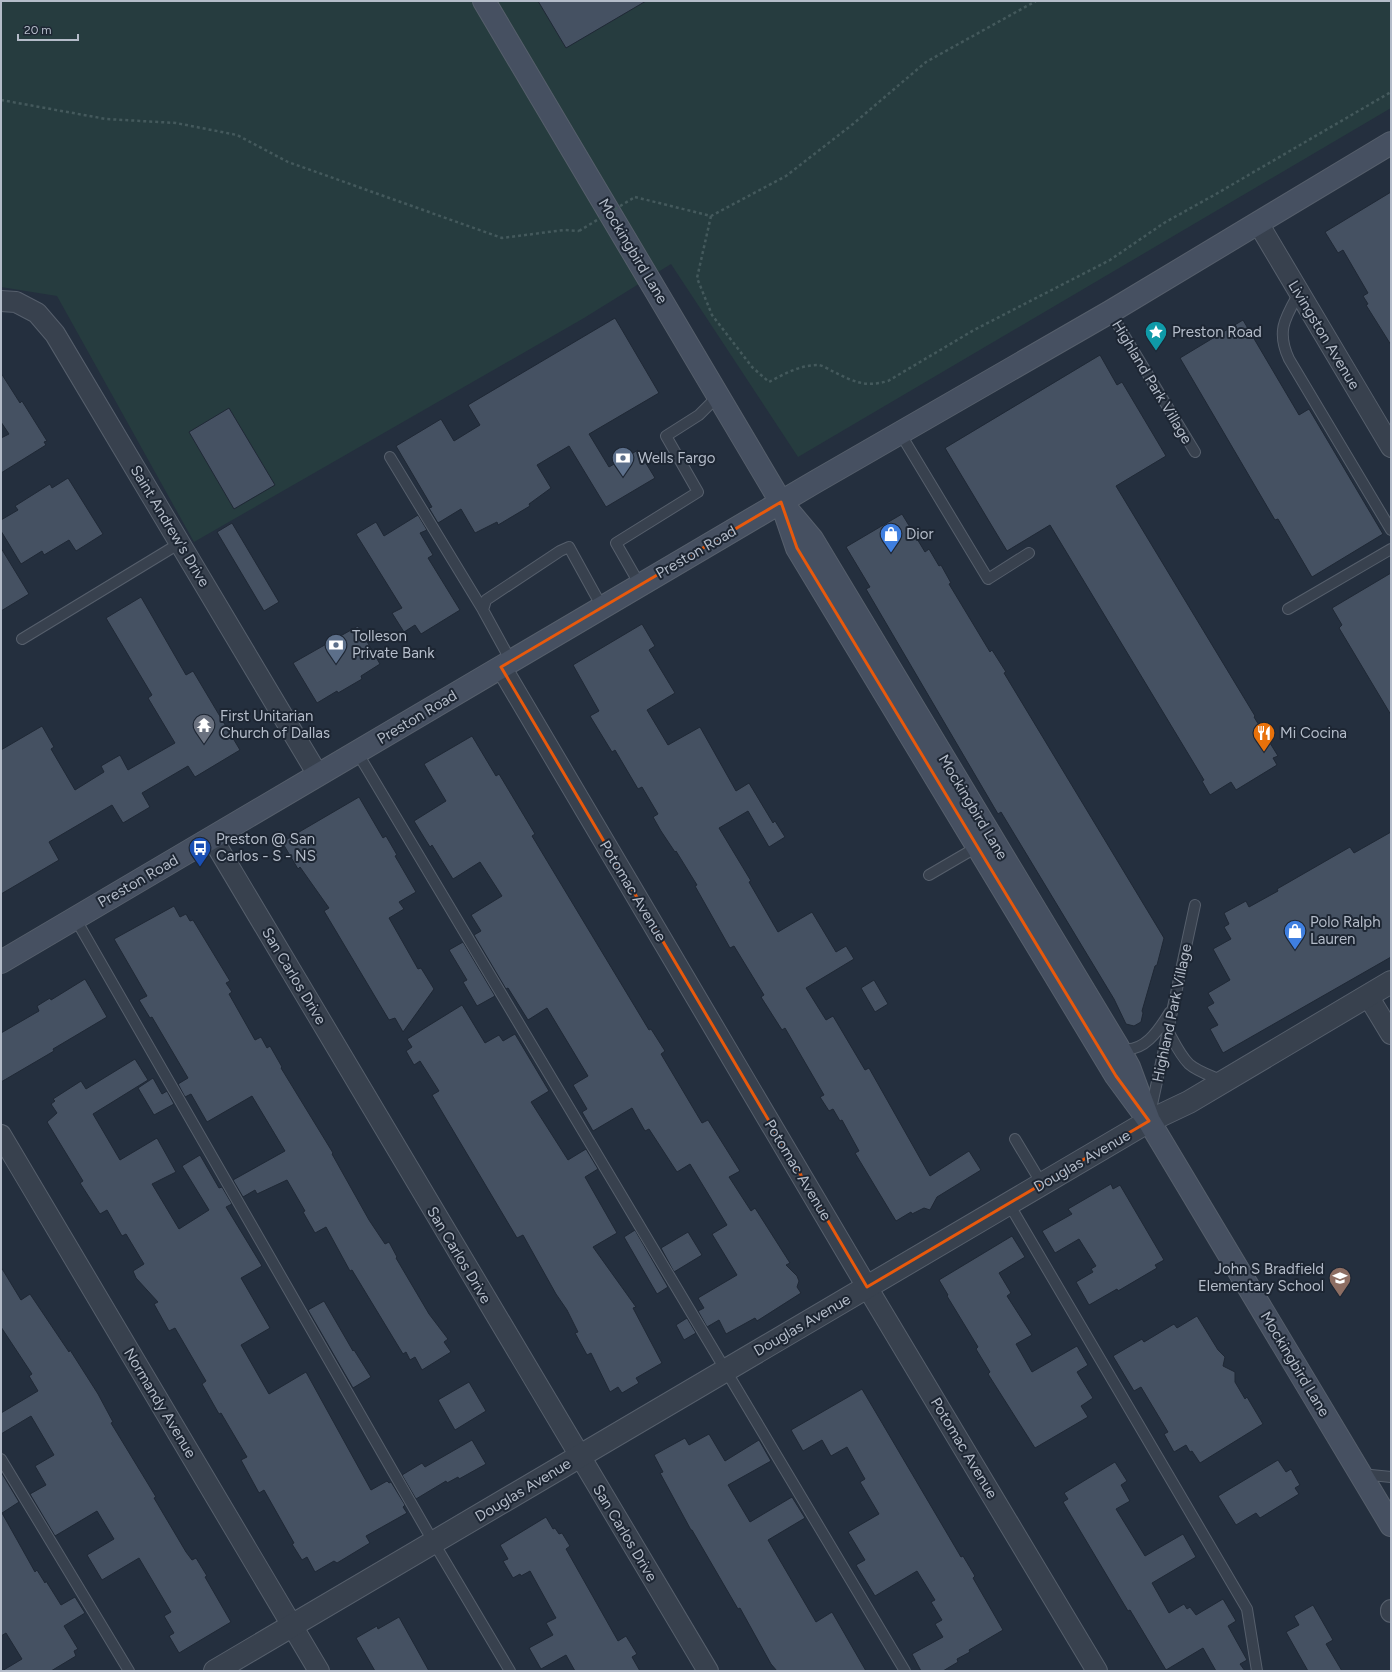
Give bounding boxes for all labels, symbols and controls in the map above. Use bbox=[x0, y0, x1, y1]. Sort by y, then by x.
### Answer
scale bar bbox=[18, 16, 78, 42]
text: 20 m bbox=[24, 23, 52, 37]
street label: Mockingbird Lane bbox=[595, 195, 671, 307]
street label: Livingston Avenue bbox=[1284, 277, 1364, 393]
street label: Highland Park Village bbox=[1108, 317, 1196, 447]
place icon: Preston Road bbox=[1143, 319, 1169, 352]
place label: Preston Road bbox=[1172, 323, 1262, 341]
bank icon: Wells Fargo bbox=[610, 445, 636, 478]
place label: Wells Fargo bbox=[638, 449, 716, 467]
street label: Saint Andrew's Drive bbox=[127, 462, 213, 590]
shop icon: Dior bbox=[878, 521, 904, 554]
street label: Preston Road bbox=[653, 522, 739, 582]
place label: Dior bbox=[906, 525, 934, 543]
place label: Tolleson Private Bank bbox=[352, 627, 435, 662]
bank icon: Tolleson Private Bank bbox=[323, 632, 349, 665]
street label: Preston Road bbox=[374, 686, 460, 748]
place label: First Unitarian Church of Dallas bbox=[220, 707, 330, 742]
temple icon: First Unitarian Church of Dallas bbox=[191, 712, 217, 745]
restaurant icon: Mi Cocina bbox=[1251, 720, 1277, 753]
place label: Mi Cocina bbox=[1280, 724, 1347, 742]
street label: Mockingbird Lane bbox=[935, 751, 1011, 863]
place label: Preston @ San Carlos - S - NS bbox=[216, 830, 316, 865]
bus stop icon: Preston @ San Carlos - S - NS bbox=[187, 835, 213, 868]
street label: Potomac Avenue bbox=[596, 837, 670, 945]
street label: Preston Road bbox=[95, 851, 181, 911]
place label: Polo Ralph Lauren bbox=[1310, 913, 1381, 948]
shop icon: Polo Ralph Lauren bbox=[1282, 918, 1308, 951]
street label: San Carlos Drive bbox=[258, 924, 330, 1028]
street label: Highland Park Village bbox=[1149, 942, 1195, 1084]
street label: Potomac Avenue bbox=[761, 1116, 835, 1224]
street label: Douglas Avenue bbox=[1030, 1126, 1134, 1196]
street label: San Carlos Drive bbox=[423, 1203, 495, 1307]
place label: John S Bradfield Elementary School bbox=[1198, 1260, 1324, 1295]
school or university icon: John S Bradfield Elementary School bbox=[1327, 1265, 1353, 1298]
street label: Douglas Avenue bbox=[750, 1290, 854, 1360]
street label: Mockingbird Lane bbox=[1257, 1308, 1333, 1420]
street label: Normandy Avenue bbox=[120, 1345, 200, 1461]
street label: Potomac Avenue bbox=[927, 1394, 1001, 1502]
street label: Douglas Avenue bbox=[472, 1454, 574, 1526]
street label: San Carlos Drive bbox=[589, 1481, 661, 1585]

